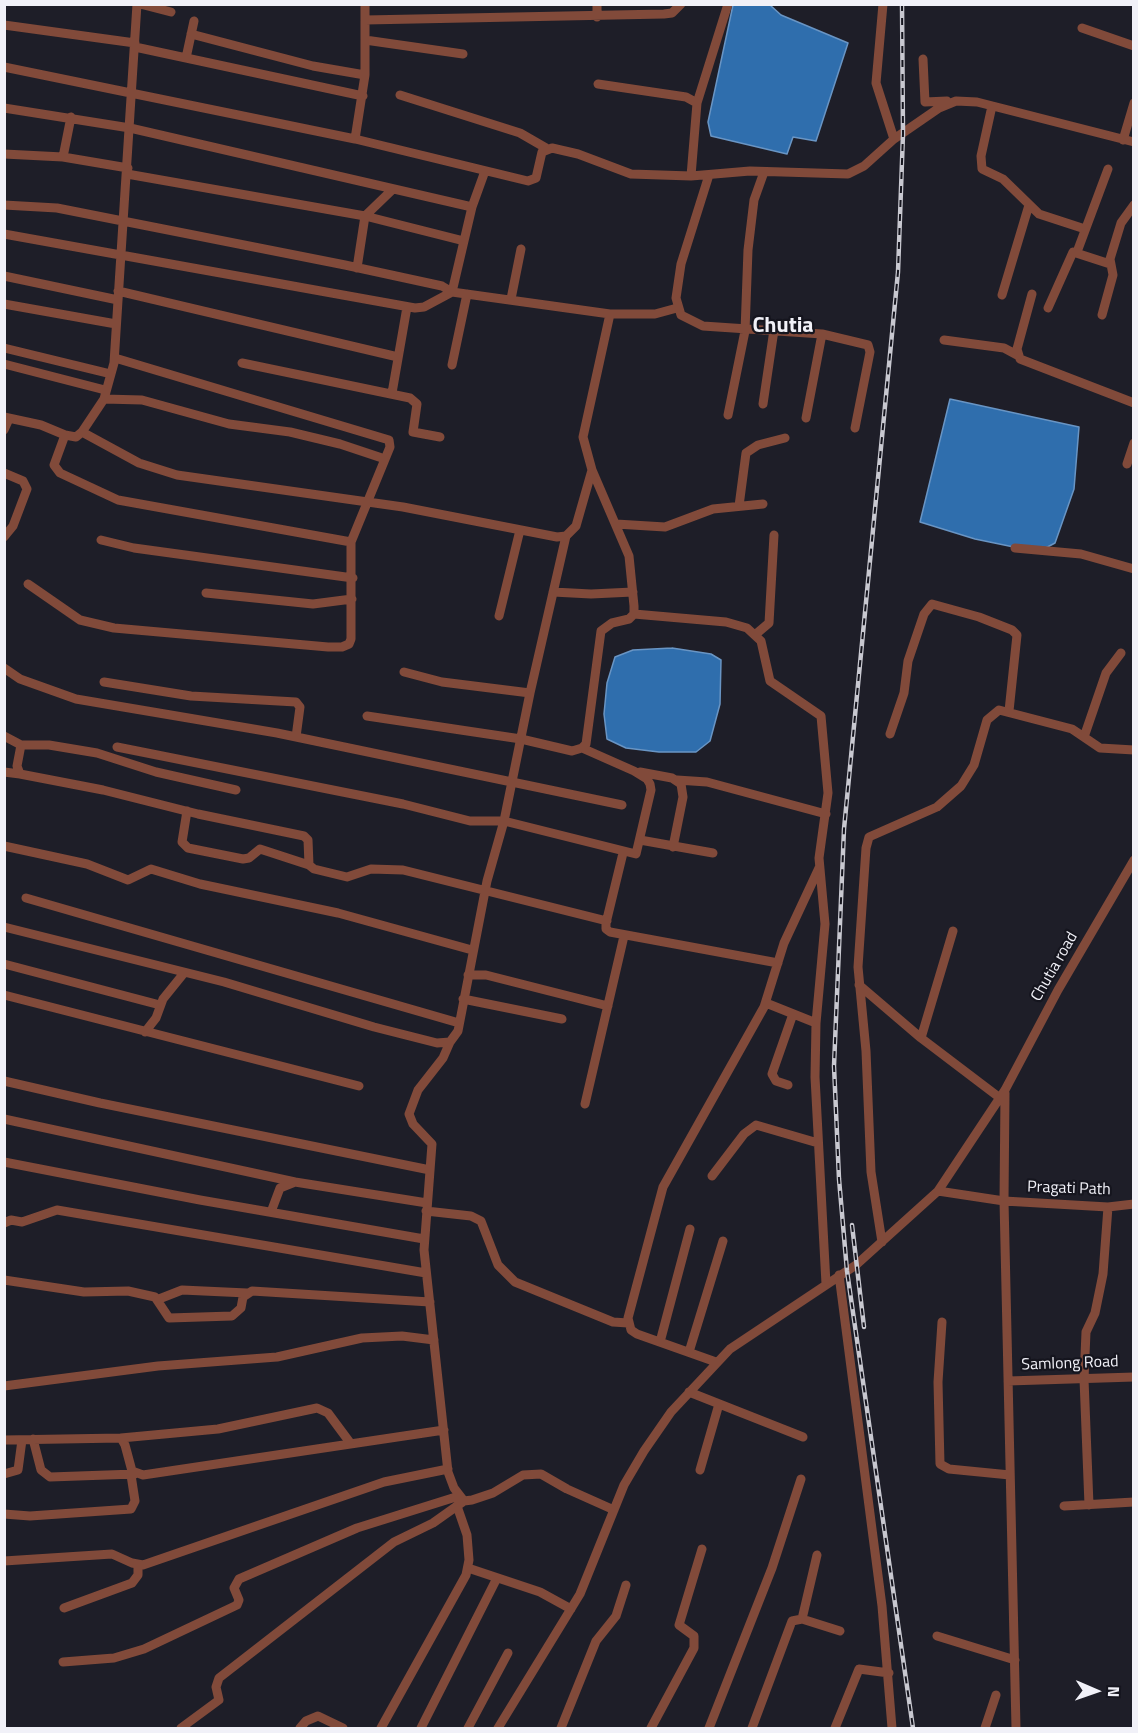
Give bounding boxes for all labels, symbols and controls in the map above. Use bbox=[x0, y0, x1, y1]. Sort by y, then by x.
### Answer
district label: Chutia bbox=[752, 314, 814, 340]
street label: Chutia road bbox=[1027, 929, 1083, 1005]
street label: Pragati Path bbox=[1027, 1178, 1111, 1200]
street label: Samlong Road bbox=[1021, 1353, 1119, 1375]
north arrow bbox=[1066, 1661, 1126, 1721]
text: N bbox=[1102, 1686, 1126, 1698]

